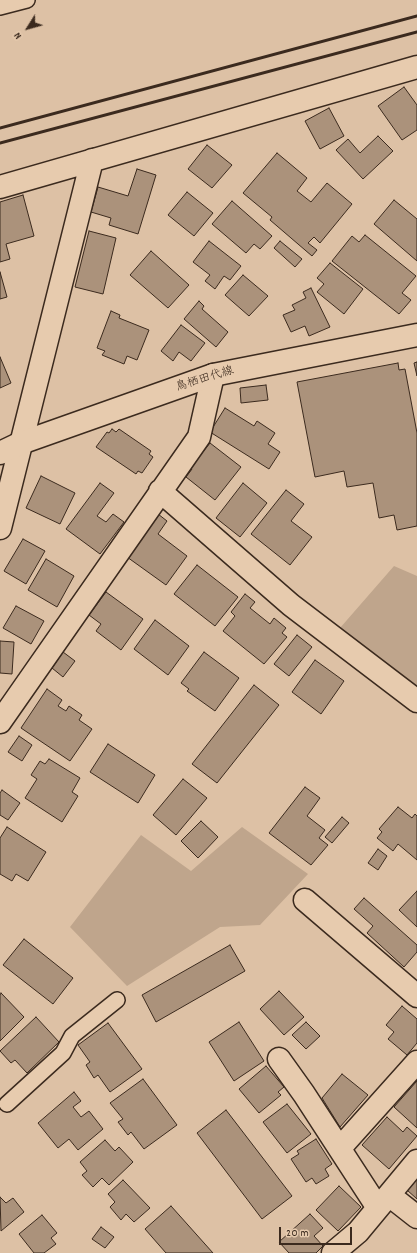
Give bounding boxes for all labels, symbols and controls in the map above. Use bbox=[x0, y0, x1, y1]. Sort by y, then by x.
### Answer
north arrow bbox=[8, 8, 48, 48]
text: N bbox=[10, 28, 26, 42]
street label: 鳥栖田代線 bbox=[174, 364, 236, 396]
scale bar bbox=[281, 1219, 354, 1245]
text: 20 m bbox=[286, 1225, 309, 1242]

